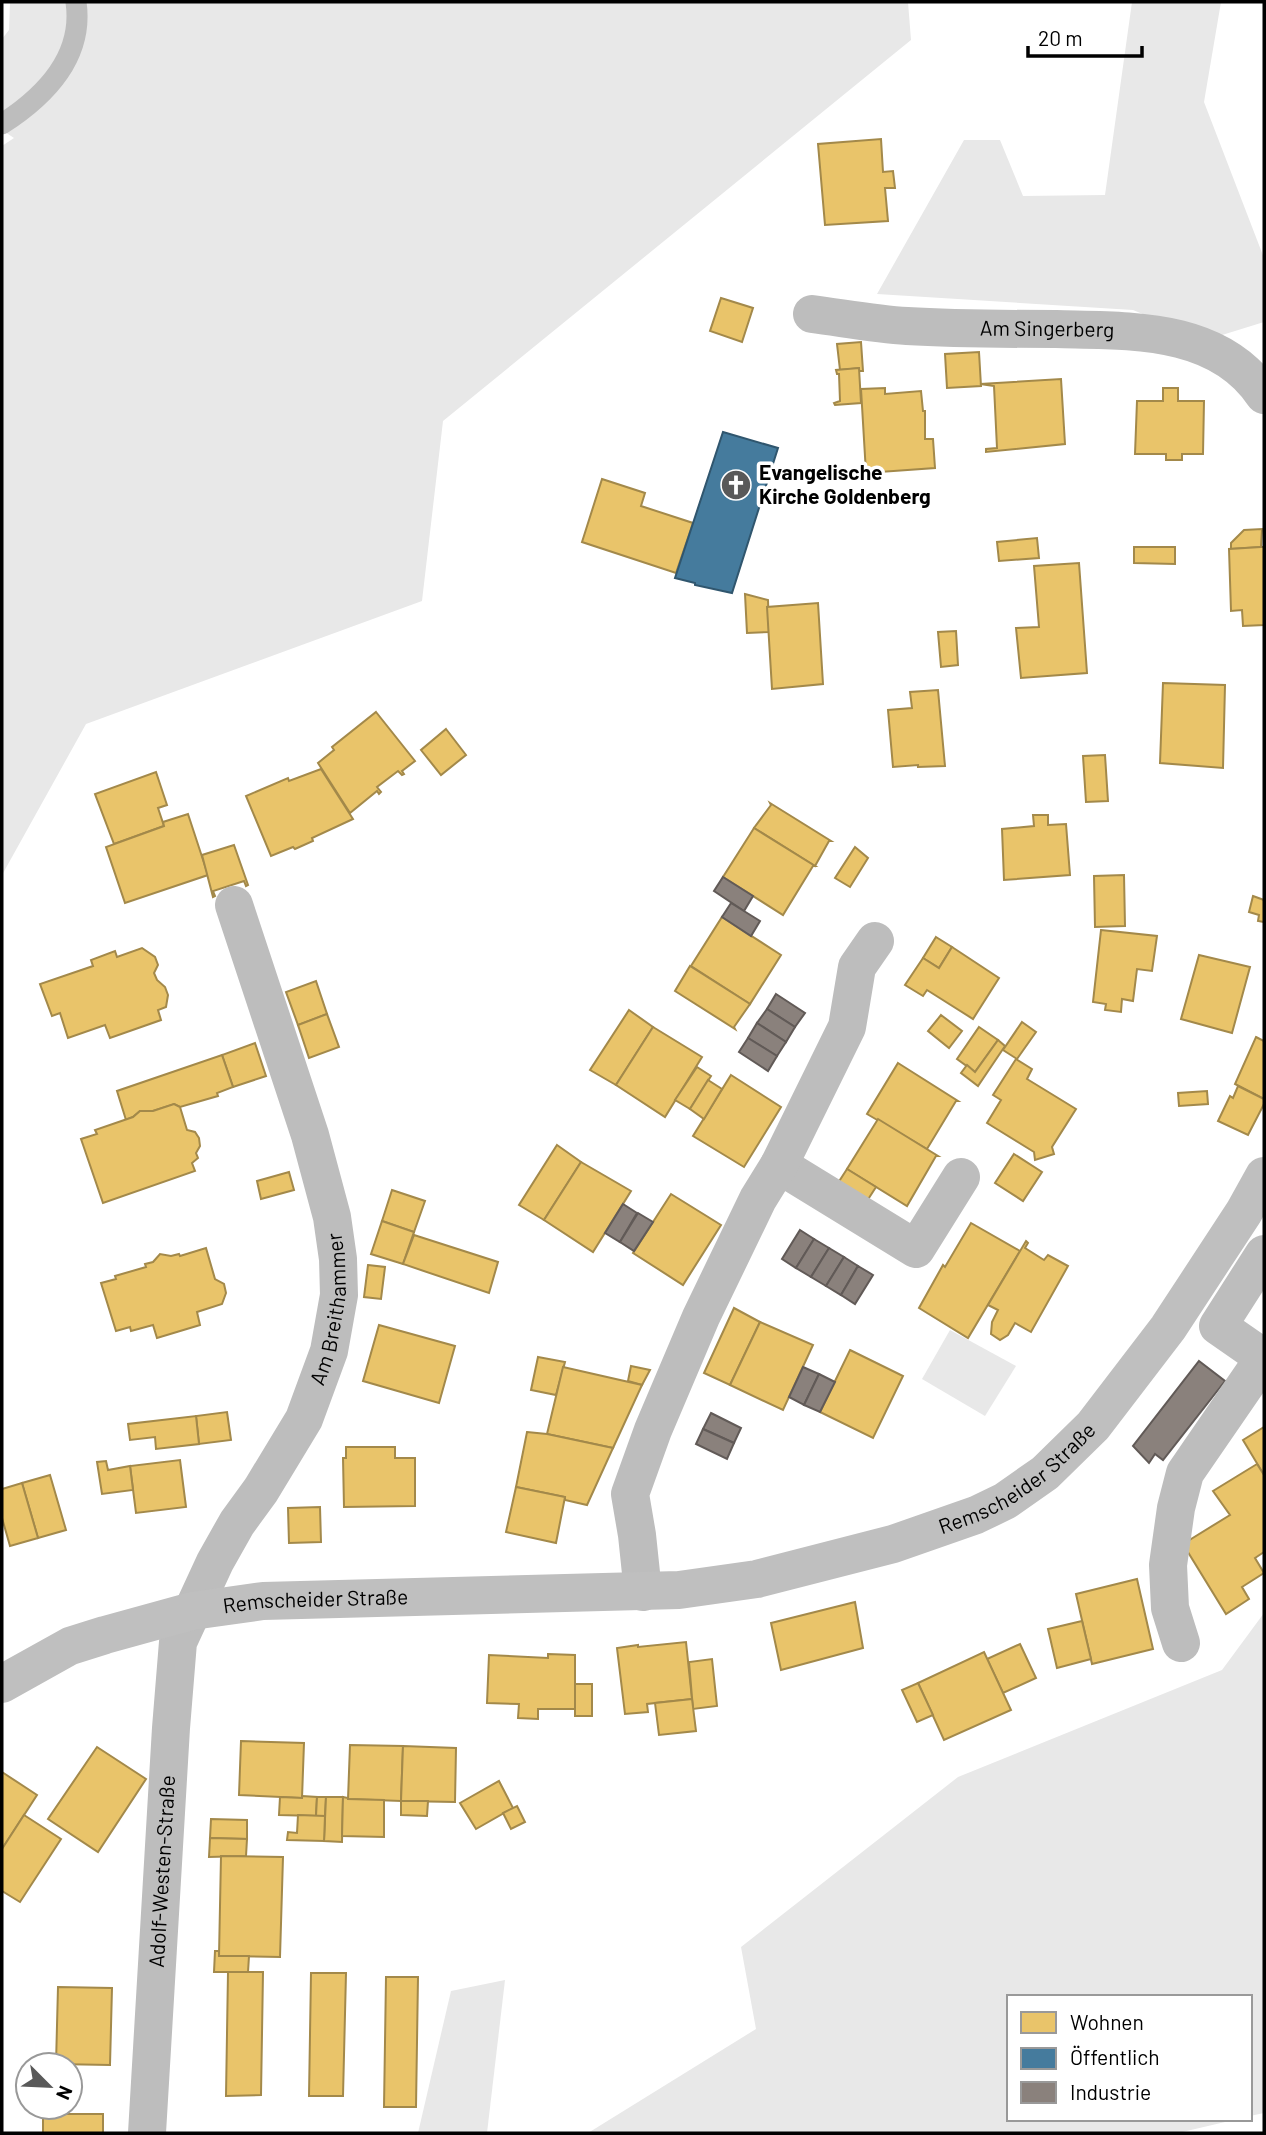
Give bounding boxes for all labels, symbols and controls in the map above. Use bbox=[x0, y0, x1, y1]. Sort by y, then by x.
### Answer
scale bar bbox=[1028, 14, 1142, 58]
text: 20 m bbox=[1038, 25, 1083, 50]
street label: Am Singerberg bbox=[980, 315, 1115, 342]
place label: Evangelische Kirche Goldenberg bbox=[759, 459, 931, 508]
church icon: Evangelische Kirche Goldenberg bbox=[719, 468, 753, 502]
street label: Am Breithammer bbox=[304, 1231, 350, 1388]
street label: Remscheider Straße bbox=[935, 1417, 1100, 1538]
street label: Remscheider Straße bbox=[221, 1583, 409, 1618]
street label: Adolf-Westen-Straße bbox=[143, 1774, 179, 1968]
legend bbox=[1007, 1995, 1252, 2121]
text: Wohnen bbox=[1070, 2009, 1144, 2034]
text: Öffentlich bbox=[1070, 2044, 1160, 2069]
north arrow bbox=[14, 2051, 84, 2121]
text: Industrie bbox=[1070, 2079, 1151, 2104]
text: N bbox=[52, 2083, 78, 2104]

